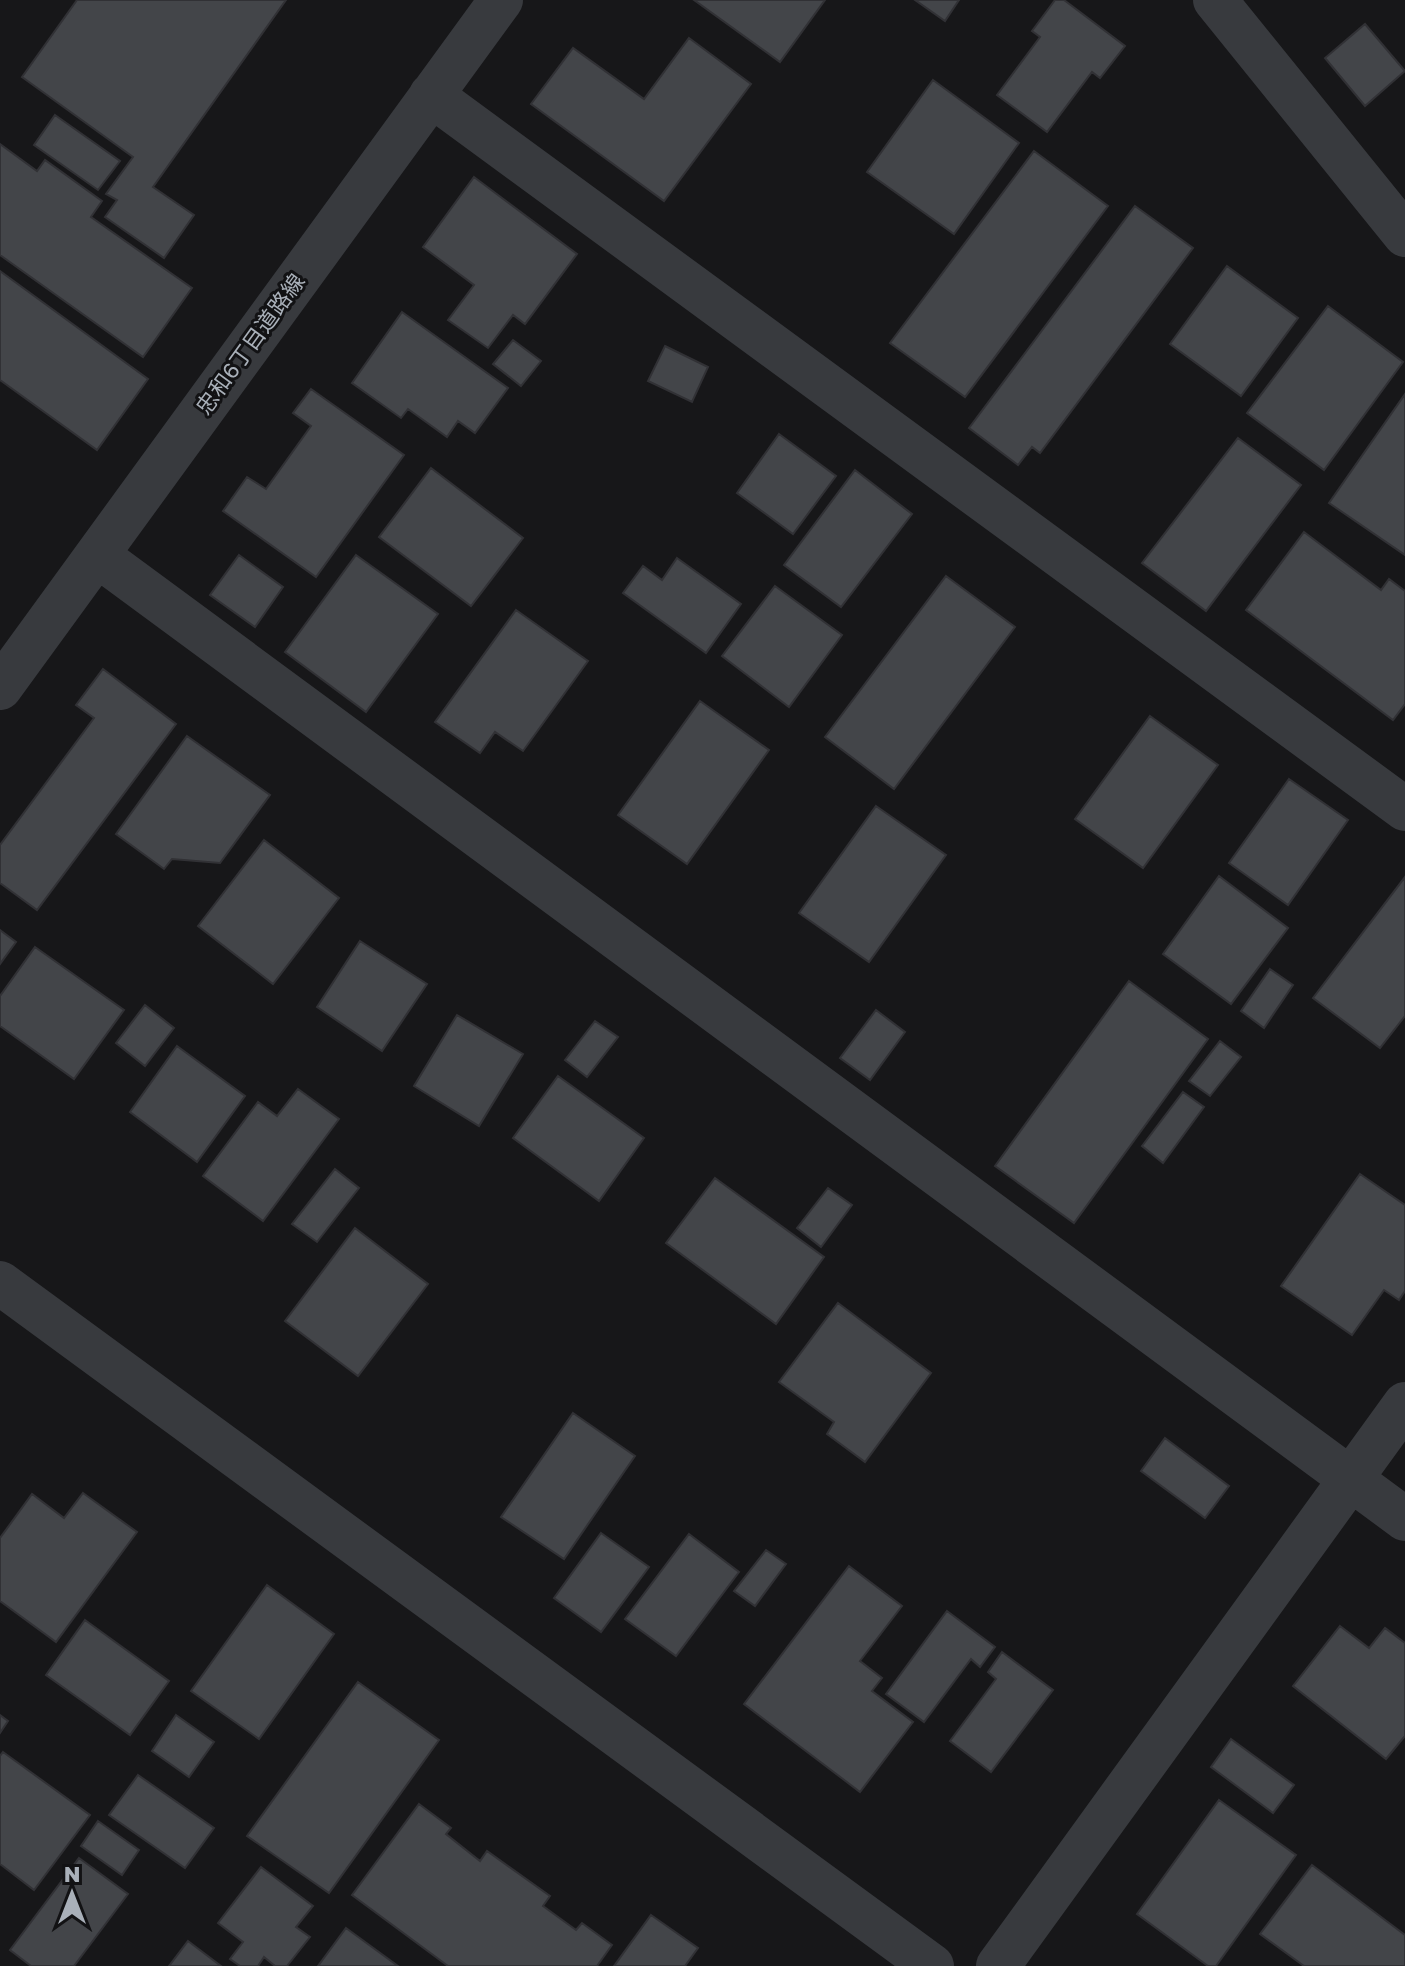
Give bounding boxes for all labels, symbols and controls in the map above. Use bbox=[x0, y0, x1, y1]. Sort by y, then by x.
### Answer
street label: 忠和6丁目道路線 bbox=[190, 268, 310, 419]
north arrow bbox=[32, 1854, 112, 1934]
text: N bbox=[64, 1860, 80, 1887]

